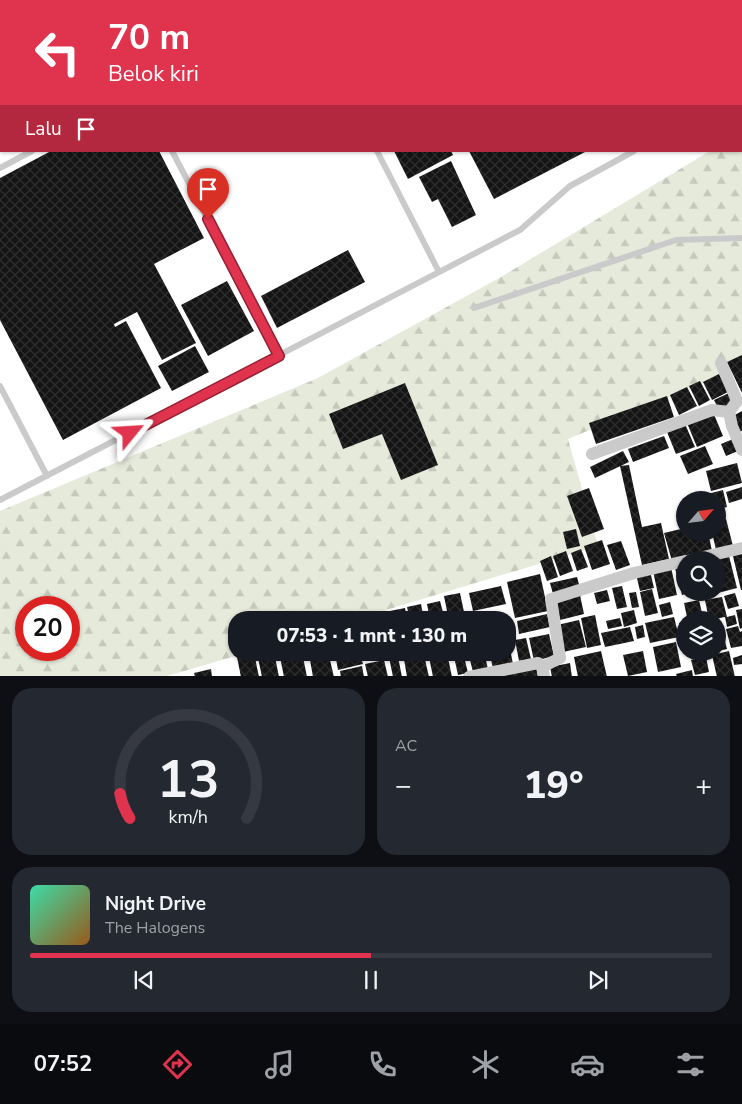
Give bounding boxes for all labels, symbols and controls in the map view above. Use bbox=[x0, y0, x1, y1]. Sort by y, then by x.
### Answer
text: 70 m bbox=[108, 14, 190, 61]
icon: left bbox=[25, 20, 90, 85]
text: Belok kiri bbox=[108, 59, 199, 89]
icon: arrive bbox=[72, 115, 100, 143]
text: Lalu bbox=[25, 116, 62, 142]
pin bbox=[187, 168, 229, 219]
icon: arrive bbox=[194, 175, 222, 203]
position arrow bbox=[103, 406, 155, 458]
north arrow bbox=[676, 491, 726, 541]
map controls bbox=[676, 491, 726, 661]
button: search bbox=[676, 551, 726, 601]
speed limit sign: 20 bbox=[15, 596, 80, 661]
button: layers bbox=[676, 611, 726, 661]
text: 07:53 · 1 mnt · 130 m bbox=[277, 623, 467, 649]
text: AC bbox=[395, 735, 417, 757]
text: 13 bbox=[157, 744, 220, 815]
text: 19° bbox=[523, 760, 584, 811]
text: − bbox=[395, 767, 412, 805]
text: + bbox=[695, 767, 712, 805]
text: km/h bbox=[169, 805, 208, 829]
text: Night Drive bbox=[105, 891, 206, 917]
text: The Halogens bbox=[105, 917, 205, 939]
icon: previous bbox=[130, 966, 158, 994]
icon: pause bbox=[357, 966, 385, 994]
icon: next bbox=[584, 966, 612, 994]
icon: directions bbox=[160, 1047, 195, 1082]
icon: music bbox=[262, 1047, 297, 1082]
icon: phone bbox=[365, 1047, 400, 1082]
icon: climate bbox=[468, 1047, 503, 1082]
icon: car bbox=[570, 1047, 605, 1082]
icon: filters bbox=[673, 1047, 708, 1082]
text: 07:52 bbox=[34, 1049, 92, 1079]

